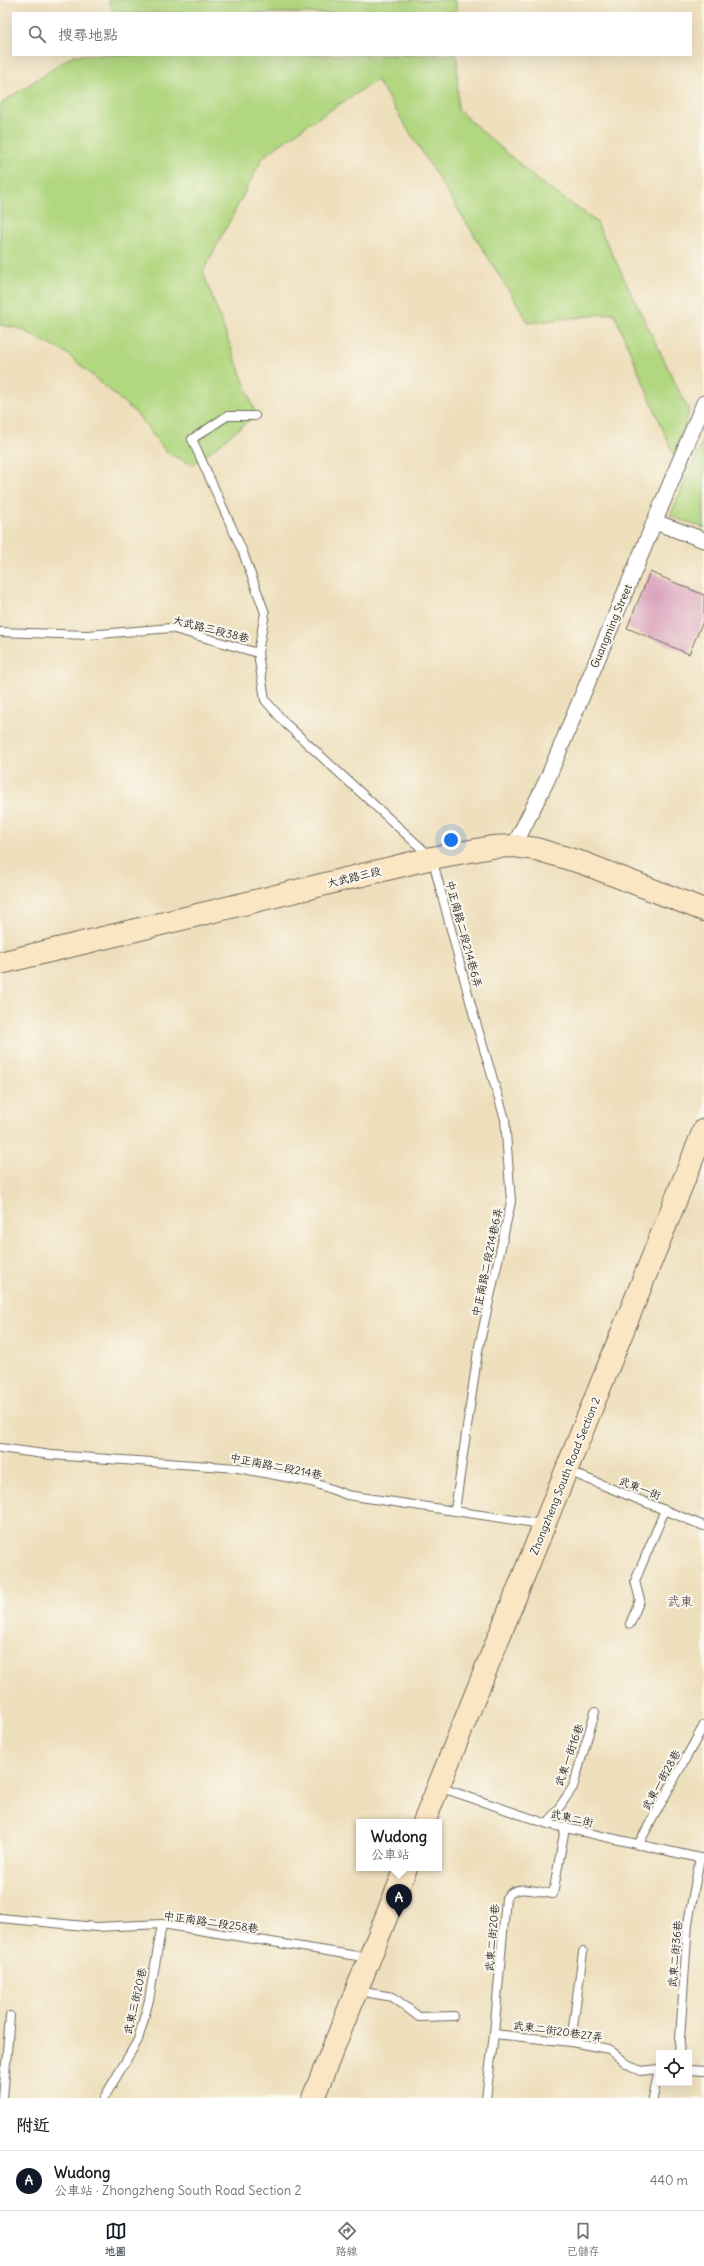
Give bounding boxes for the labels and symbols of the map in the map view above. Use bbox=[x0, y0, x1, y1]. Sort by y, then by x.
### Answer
street label: Guangming Street bbox=[587, 582, 635, 670]
street label: 大武路三段38巷 bbox=[171, 613, 251, 645]
your location bbox=[441, 830, 461, 850]
street label: 大武路三段 bbox=[326, 864, 382, 890]
street label: 中正南路二段214巷6弄 bbox=[443, 879, 485, 989]
street label: 中正南路二段214巷6弄 bbox=[469, 1206, 505, 1318]
street label: Zhongzheng South Road Section 2 bbox=[527, 1395, 603, 1557]
street label: 中正南路二段214巷 bbox=[229, 1450, 323, 1482]
street label: 武東一街 bbox=[617, 1473, 664, 1503]
district label: 武東 bbox=[667, 1593, 693, 1610]
street label: 武東一街16巷 bbox=[552, 1722, 586, 1788]
street label: 武東一街28巷 bbox=[639, 1747, 683, 1813]
street label: 武東二街 bbox=[549, 1806, 596, 1830]
pin: A bbox=[386, 1884, 412, 1917]
street label: 武東二街20巷 bbox=[482, 1903, 502, 1973]
street label: 中正南路二段258巷 bbox=[163, 1908, 259, 1936]
street label: 武東二街36巷 bbox=[665, 1920, 685, 1988]
street label: 武東三街20巷 bbox=[121, 1966, 149, 2036]
street label: 武東二街20巷27弄 bbox=[512, 2018, 604, 2044]

